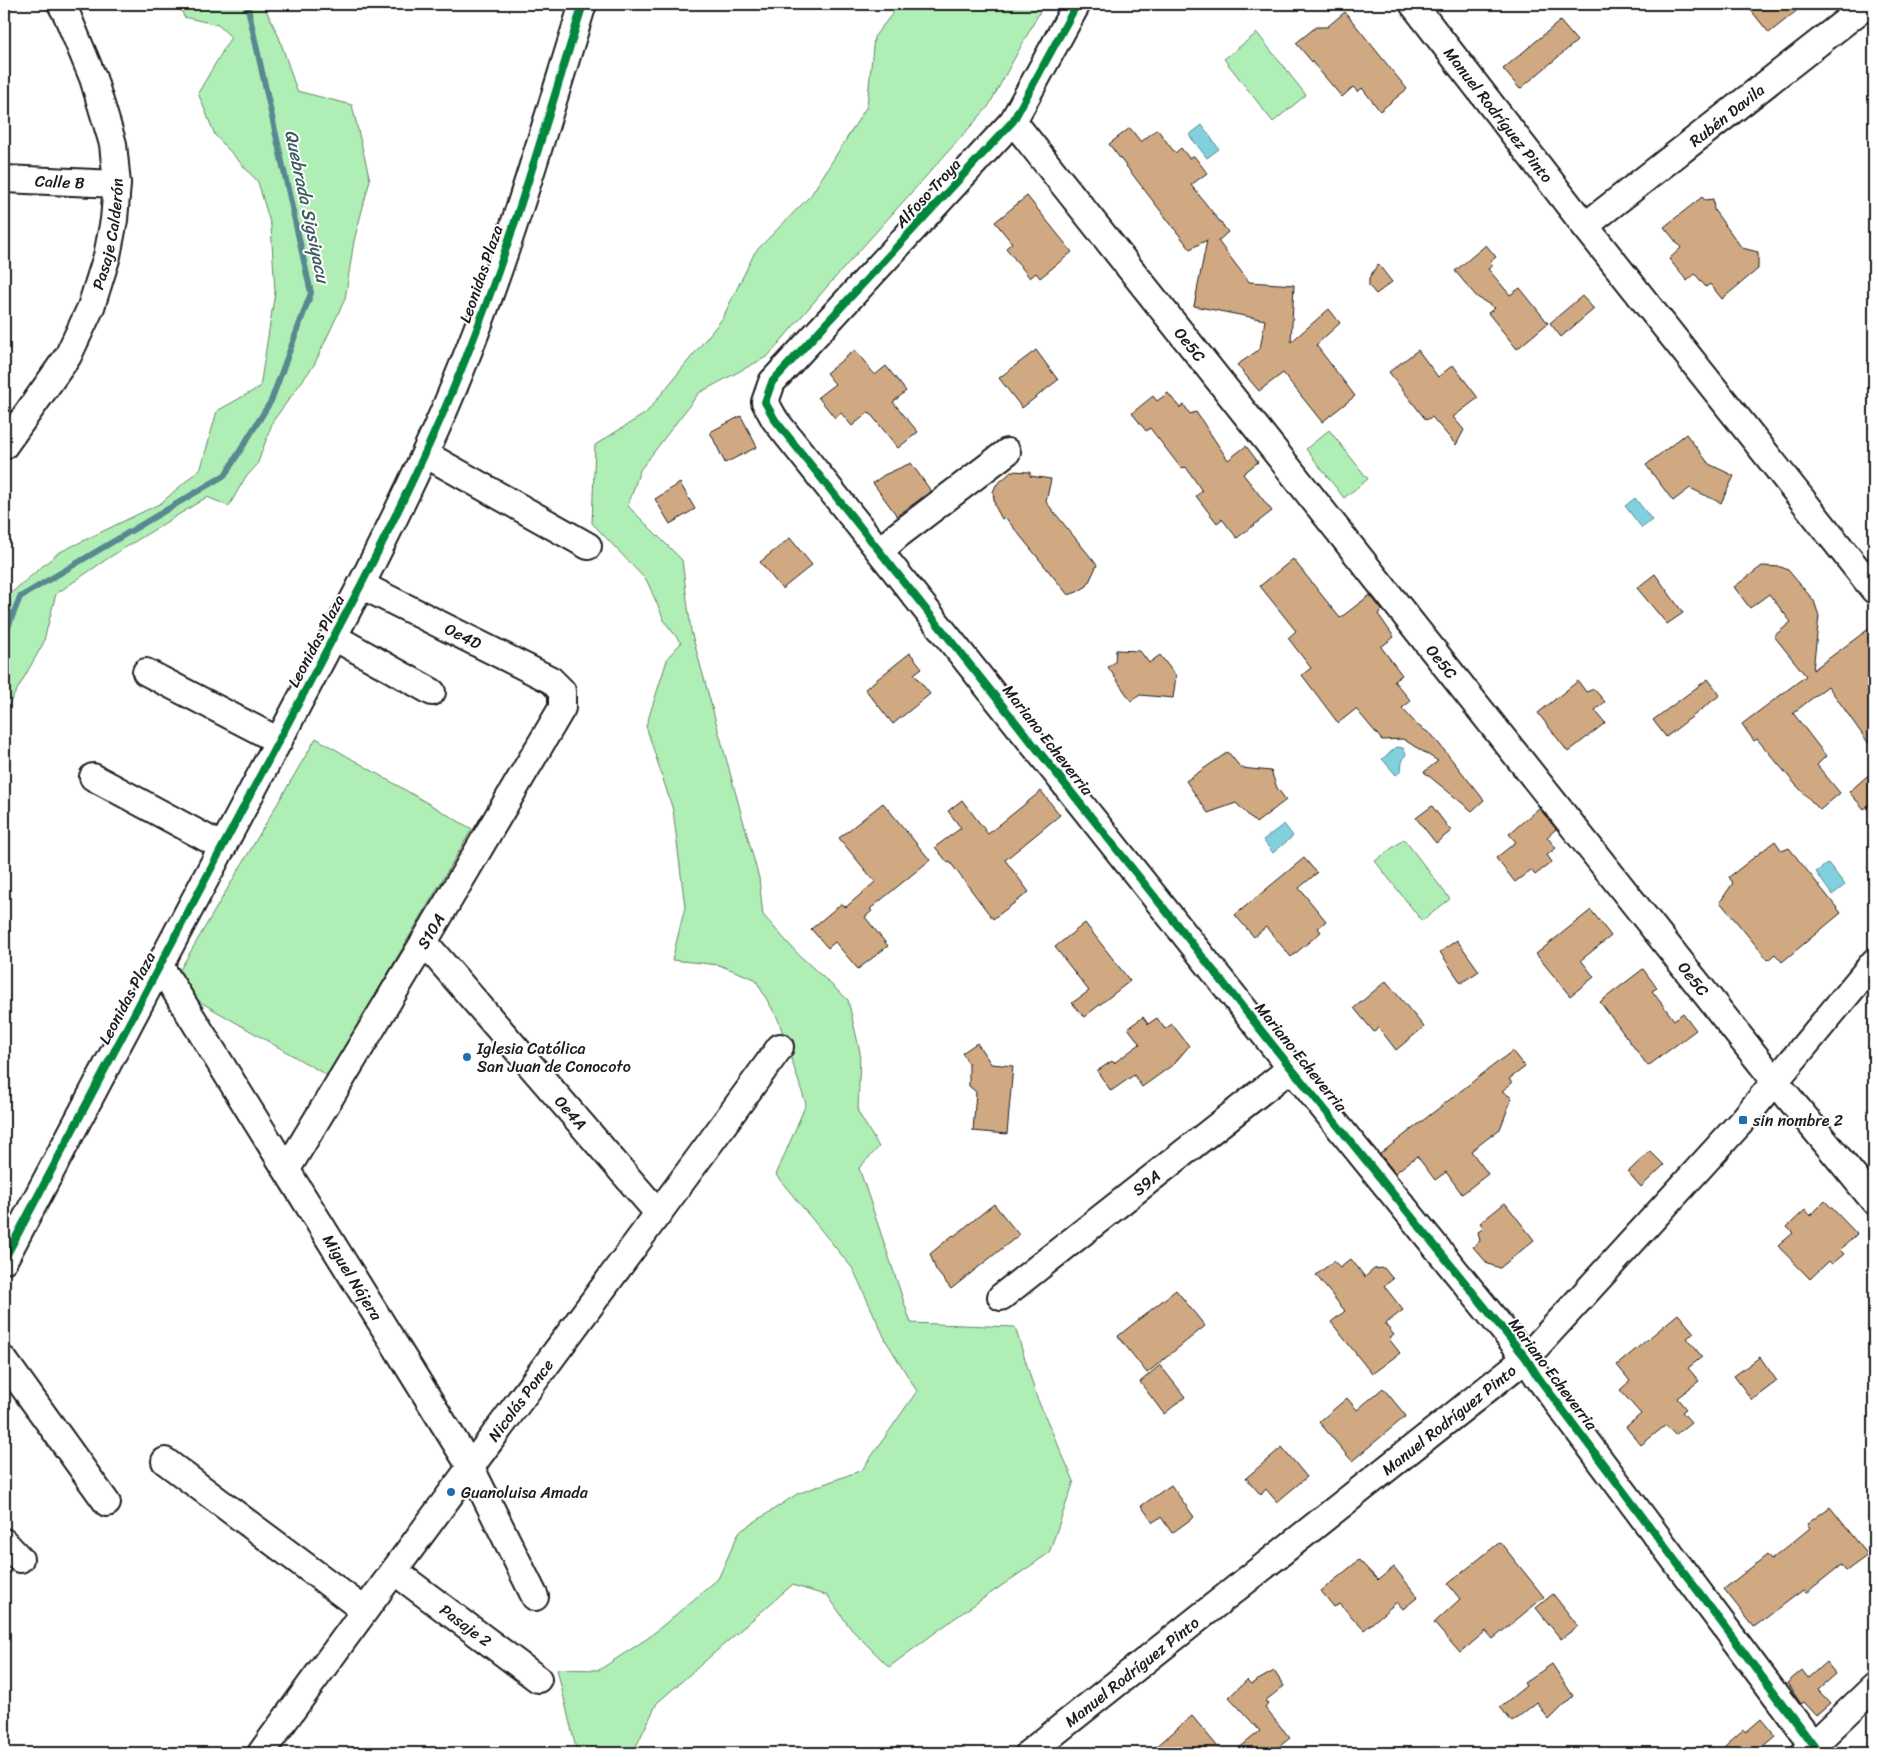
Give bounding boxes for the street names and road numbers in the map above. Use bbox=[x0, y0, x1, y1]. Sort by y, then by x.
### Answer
street label: Manuel Rodríguez Pinto bbox=[1436, 40, 1561, 189]
street label: Rubén Davila bbox=[1682, 76, 1771, 154]
street label: Alfoso Troya bbox=[887, 151, 968, 236]
street label: Calle B bbox=[34, 166, 85, 197]
street label: Pasaje Calderón bbox=[83, 177, 132, 293]
street label: Leonidas Plaza bbox=[451, 221, 511, 327]
street label: Oe5C bbox=[1167, 320, 1213, 368]
street label: Leonidas Plaza bbox=[279, 589, 353, 693]
street label: Oe4D bbox=[439, 614, 487, 658]
street label: Oe5C bbox=[1419, 637, 1465, 685]
street label: Mariano Echeverria bbox=[995, 678, 1102, 803]
street label: S10A bbox=[409, 907, 453, 955]
street label: Leonidas Plaza bbox=[90, 946, 164, 1050]
street label: Oe5C bbox=[1670, 955, 1717, 1003]
street label: Mariano Echeverria bbox=[1247, 995, 1355, 1119]
street label: Oe4A bbox=[547, 1088, 595, 1137]
street label: S9A bbox=[1125, 1162, 1167, 1203]
street label: Miguel Nájera bbox=[315, 1228, 391, 1327]
street label: Mariano Echeverria bbox=[1501, 1311, 1606, 1437]
street label: Nicolás Ponce bbox=[480, 1352, 561, 1448]
street label: Manuel Rodríguez Pinto bbox=[1375, 1356, 1523, 1483]
street label: Pasaje 2 bbox=[433, 1596, 499, 1654]
street label: Manuel Rodríguez Pinto bbox=[1058, 1608, 1206, 1735]

